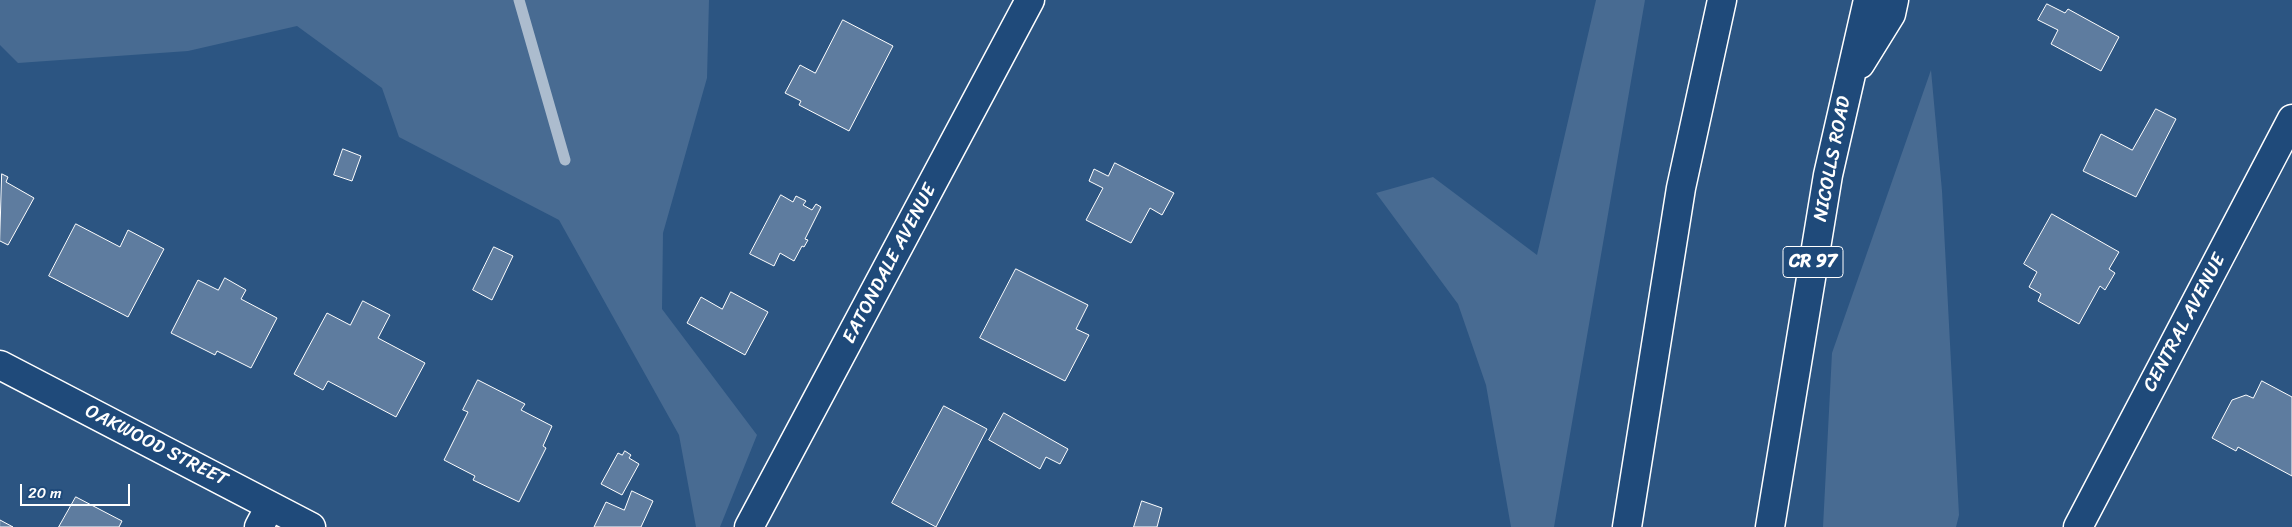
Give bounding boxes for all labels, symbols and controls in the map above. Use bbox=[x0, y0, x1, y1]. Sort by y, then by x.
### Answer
street label: NICOLLS ROAD bbox=[1810, 95, 1856, 223]
street label: EATONDALE AVENUE bbox=[838, 180, 942, 348]
road number: CR 97 bbox=[1783, 246, 1843, 278]
street label: CENTRAL AVENUE bbox=[2139, 250, 2231, 396]
street label: OAKWOOD STREET bbox=[81, 400, 231, 492]
scale bar bbox=[22, 474, 132, 506]
text: 20 m bbox=[28, 480, 62, 506]

